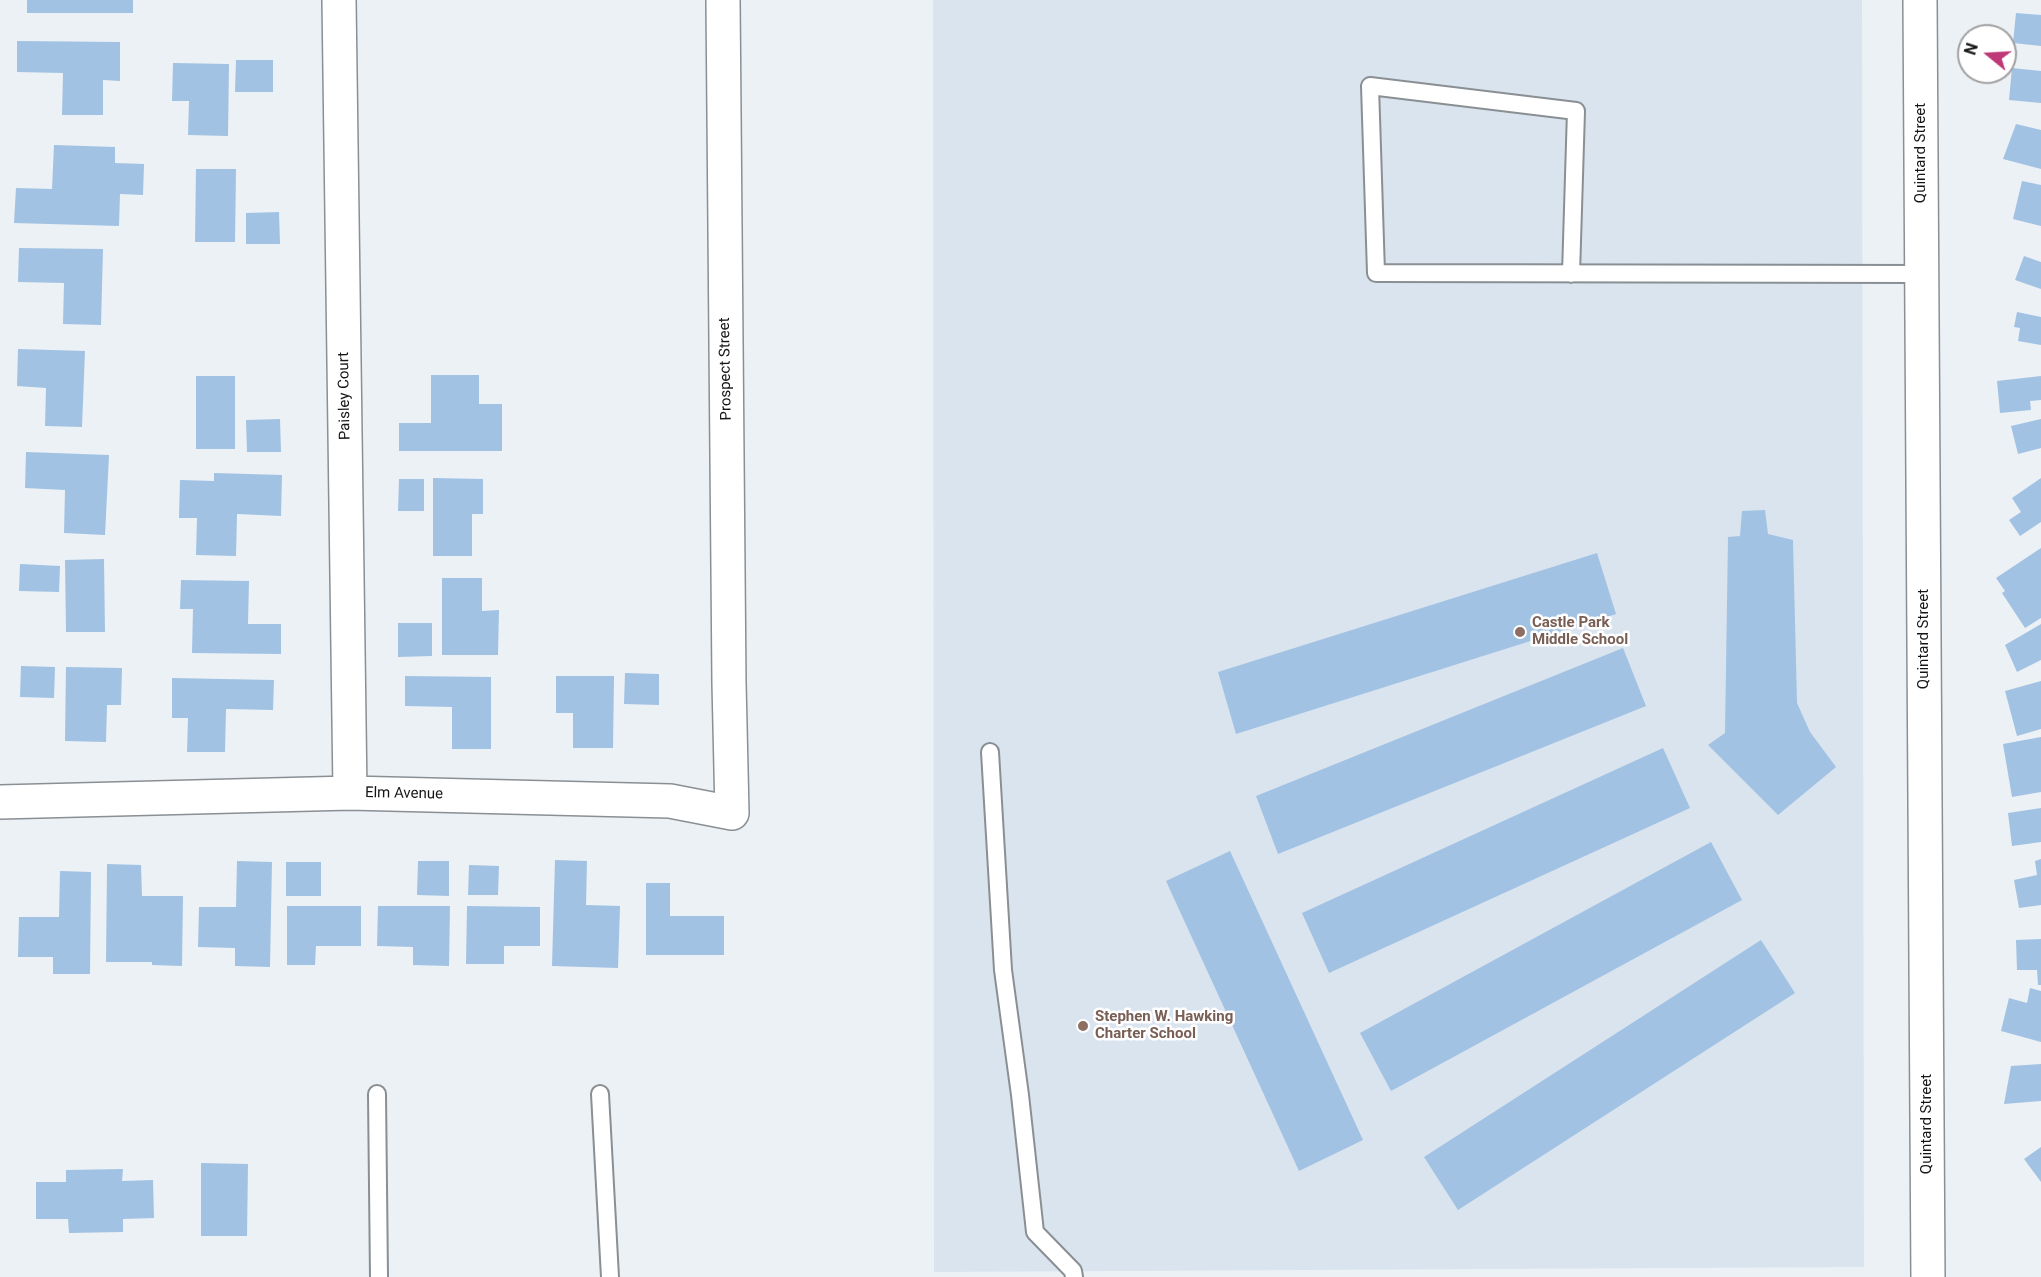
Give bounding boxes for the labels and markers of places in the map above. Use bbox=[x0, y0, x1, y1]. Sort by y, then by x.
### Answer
place label: Castle Park Middle School bbox=[1532, 614, 1628, 649]
marker: Castle Park Middle School bbox=[1513, 625, 1527, 639]
place label: Stephen W. Hawking Charter School bbox=[1095, 1008, 1233, 1043]
marker: Stephen W. Hawking Charter School bbox=[1076, 1019, 1090, 1033]

